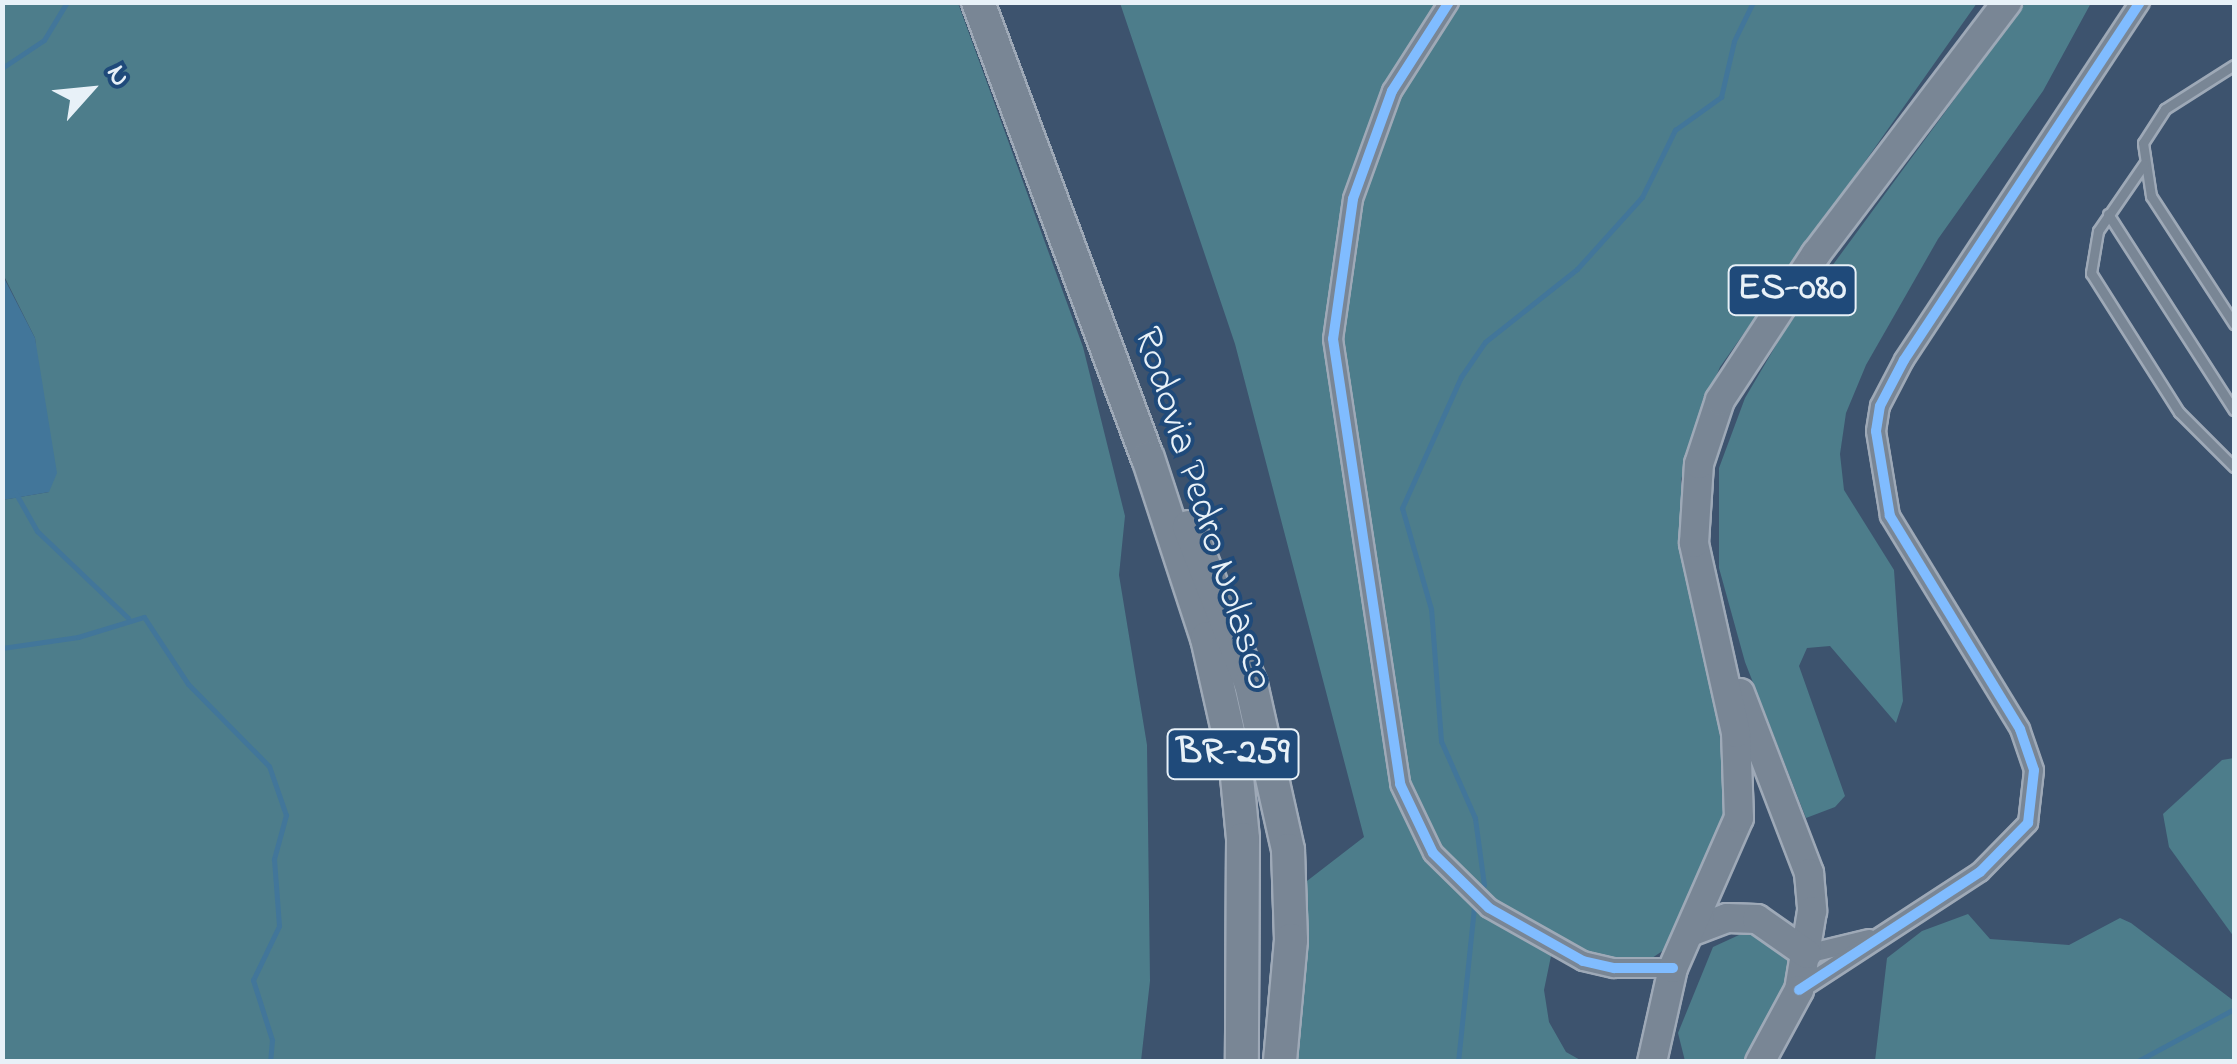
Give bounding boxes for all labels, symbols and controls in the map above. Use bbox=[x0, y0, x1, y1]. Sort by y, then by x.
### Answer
north arrow bbox=[40, 40, 140, 140]
text: N bbox=[95, 58, 140, 94]
road number: ES-080 bbox=[1727, 257, 1857, 323]
street label: Rodovia Pedro Nolasco bbox=[1121, 322, 1283, 696]
road number: BR-259 bbox=[1166, 721, 1300, 787]

